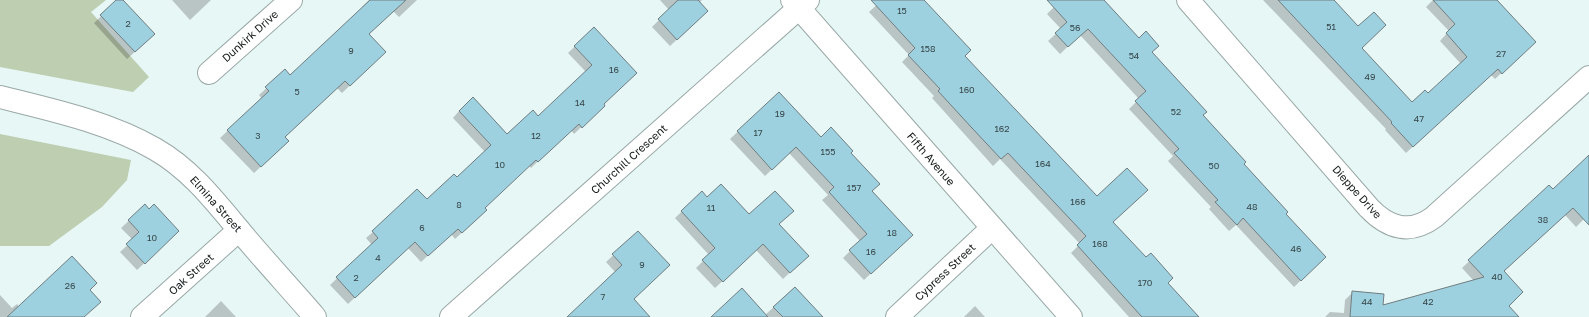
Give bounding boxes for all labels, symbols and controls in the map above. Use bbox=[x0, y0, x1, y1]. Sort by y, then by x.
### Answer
house number: 15 bbox=[897, 5, 907, 16]
street label: Dunkirk Drive bbox=[219, 7, 280, 64]
house number: 2 bbox=[125, 18, 131, 29]
house number: 51 bbox=[1326, 21, 1336, 32]
house number: 56 bbox=[1070, 22, 1080, 33]
house number: 158 bbox=[920, 43, 936, 54]
house number: 9 bbox=[348, 45, 354, 56]
house number: 27 bbox=[1496, 48, 1506, 59]
house number: 54 bbox=[1129, 50, 1140, 61]
house number: 16 bbox=[609, 64, 619, 75]
house number: 49 bbox=[1365, 71, 1375, 82]
house number: 160 bbox=[959, 84, 975, 95]
house number: 5 bbox=[294, 86, 300, 97]
house number: 14 bbox=[575, 97, 585, 108]
house number: 52 bbox=[1171, 106, 1181, 117]
house number: 19 bbox=[775, 108, 785, 119]
house number: 47 bbox=[1414, 113, 1424, 124]
street label: Churchill Crescent bbox=[588, 121, 669, 196]
house number: 162 bbox=[994, 123, 1010, 134]
house number: 17 bbox=[753, 127, 763, 138]
street label: Fifth Avenue bbox=[905, 129, 958, 188]
house number: 3 bbox=[255, 130, 261, 141]
house number: 12 bbox=[531, 130, 541, 141]
house number: 155 bbox=[821, 146, 835, 157]
house number: 164 bbox=[1035, 158, 1051, 169]
house number: 10 bbox=[495, 159, 505, 170]
house number: 50 bbox=[1209, 160, 1220, 171]
street label: Dieppe Drive bbox=[1330, 162, 1385, 221]
street label: Elmina Street bbox=[188, 173, 245, 234]
house number: 157 bbox=[847, 182, 861, 193]
house number: 166 bbox=[1070, 196, 1086, 207]
house number: 8 bbox=[456, 199, 462, 210]
house number: 48 bbox=[1247, 201, 1257, 212]
house number: 11 bbox=[707, 202, 716, 213]
house number: 38 bbox=[1538, 214, 1548, 225]
house number: 6 bbox=[419, 222, 425, 233]
house number: 18 bbox=[887, 227, 897, 238]
house number: 10 bbox=[147, 232, 157, 243]
house number: 168 bbox=[1092, 238, 1108, 249]
street label: Cypress Street bbox=[912, 240, 978, 303]
house number: 46 bbox=[1291, 243, 1301, 254]
house number: 16 bbox=[866, 246, 876, 257]
street label: Oak Street bbox=[166, 250, 216, 297]
house number: 4 bbox=[375, 252, 381, 263]
house number: 9 bbox=[639, 259, 645, 270]
house number: 40 bbox=[1491, 271, 1503, 282]
house number: 2 bbox=[353, 272, 359, 283]
house number: 170 bbox=[1138, 277, 1153, 288]
house number: 26 bbox=[65, 280, 75, 291]
house number: 7 bbox=[601, 291, 606, 302]
house number: 44 bbox=[1362, 296, 1373, 307]
house number: 42 bbox=[1423, 296, 1433, 307]

